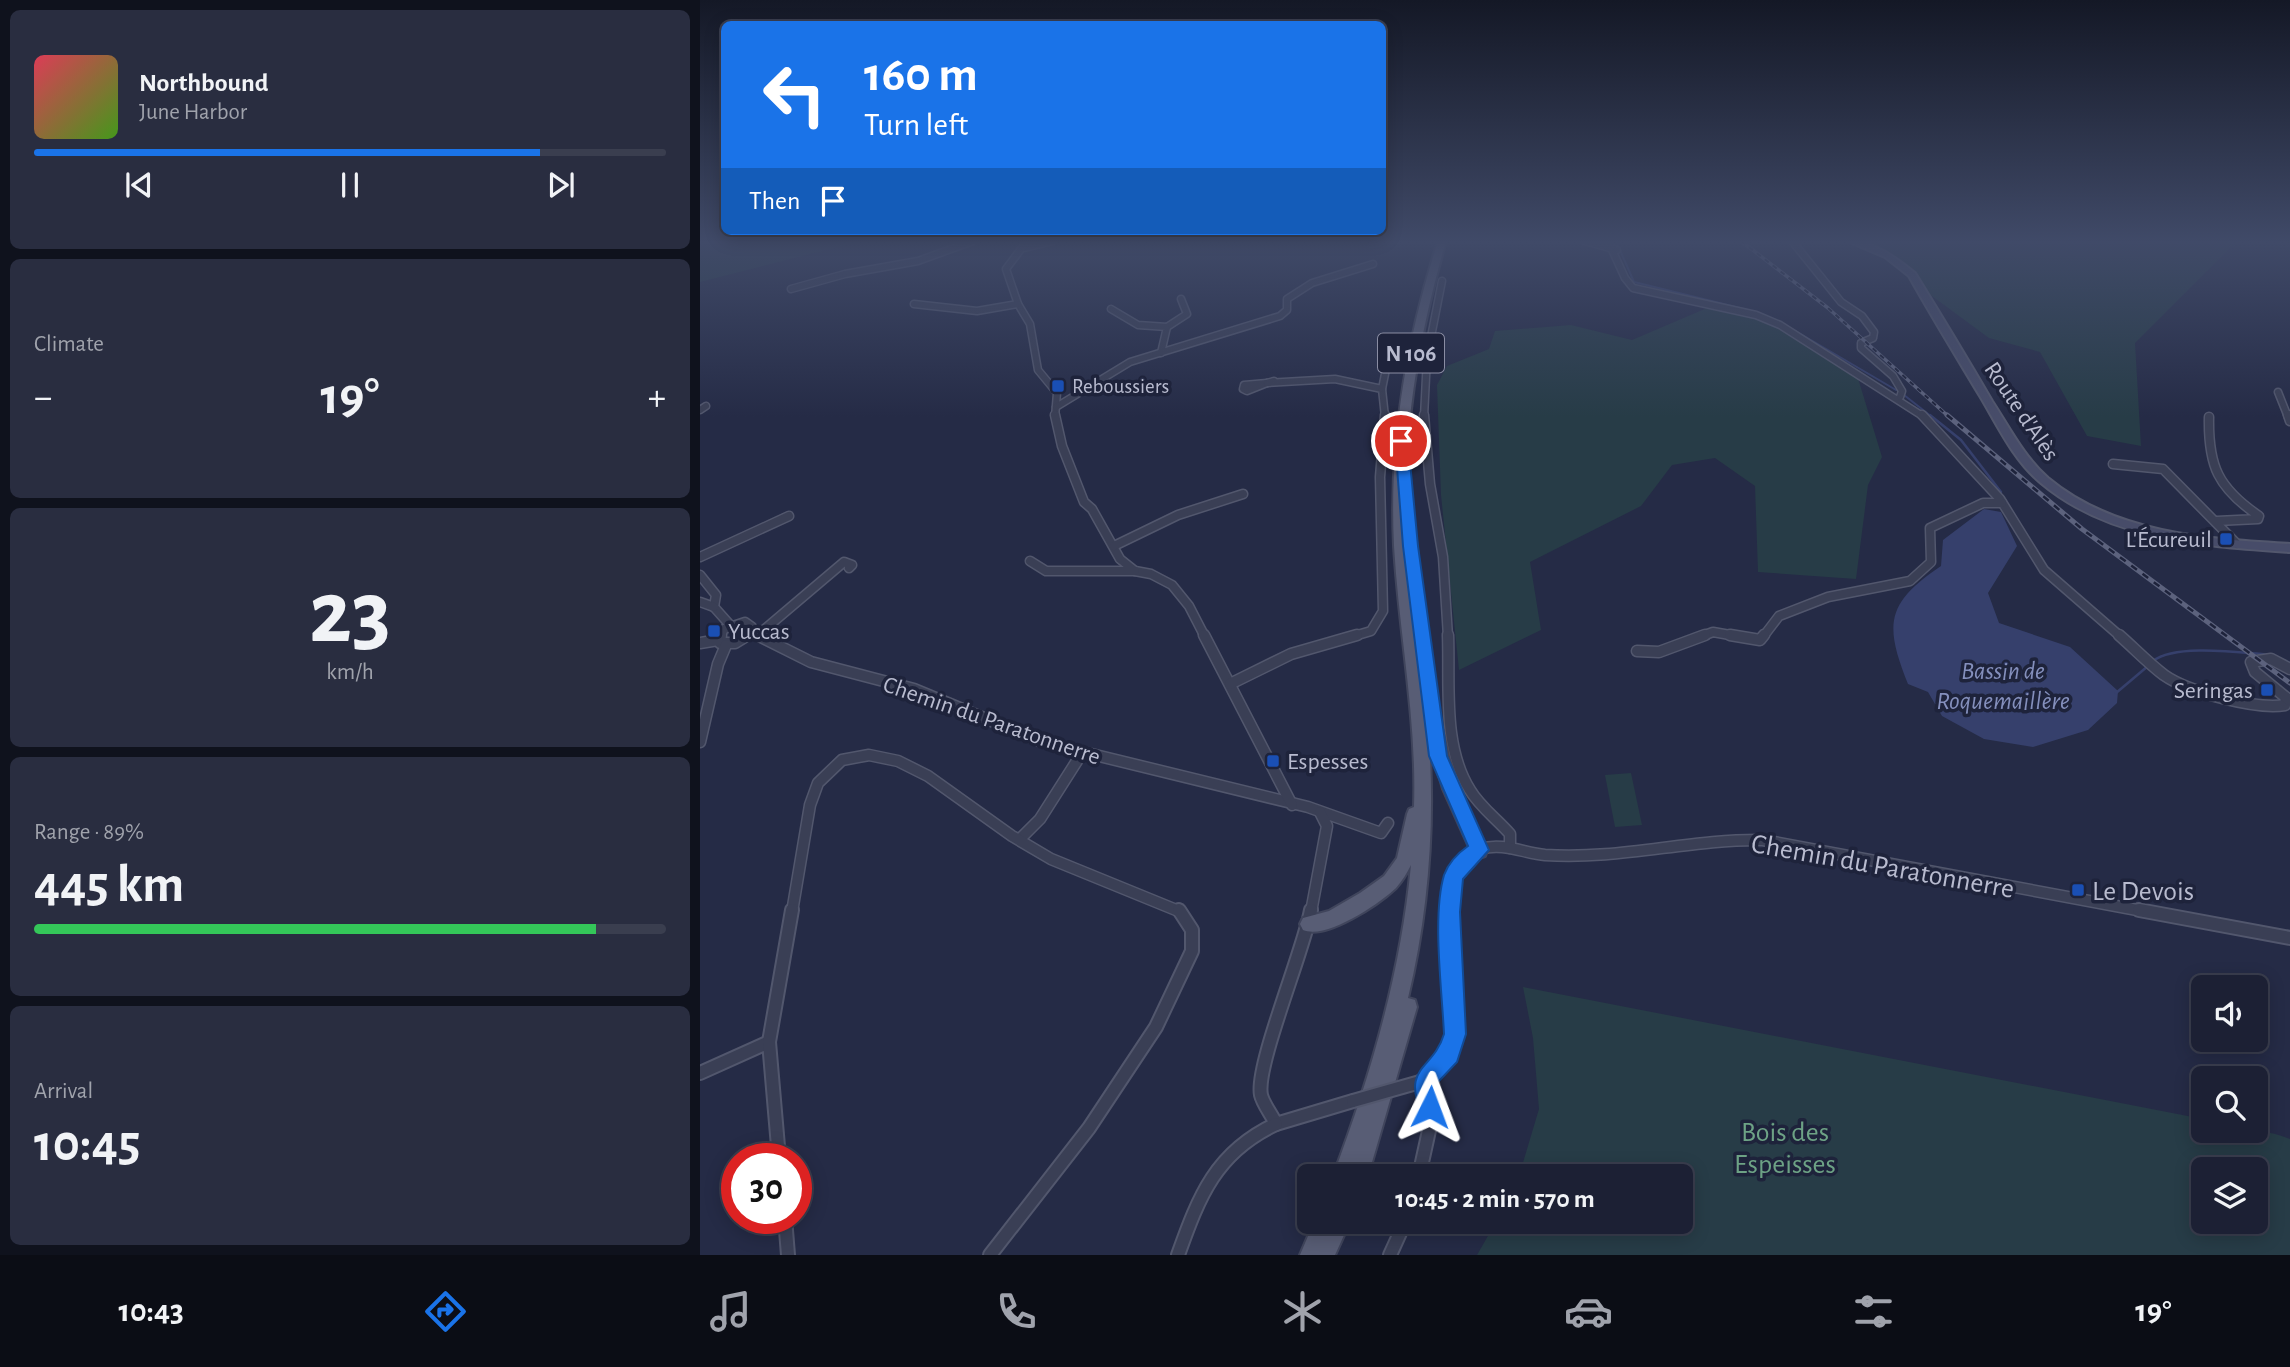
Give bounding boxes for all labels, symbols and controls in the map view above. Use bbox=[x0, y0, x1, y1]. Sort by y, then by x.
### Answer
icon: left bbox=[749, 49, 840, 140]
text: 160 m bbox=[864, 51, 978, 100]
text: Northbound bbox=[139, 70, 268, 96]
text: June Harbor bbox=[139, 101, 247, 124]
text: Turn left bbox=[864, 109, 968, 141]
icon: previous bbox=[120, 166, 158, 204]
icon: pause bbox=[331, 166, 369, 204]
icon: next bbox=[542, 166, 580, 204]
icon: arrive bbox=[814, 182, 852, 220]
text: Then bbox=[749, 188, 800, 214]
text: Climate bbox=[34, 333, 104, 356]
road number: N 106 bbox=[1378, 334, 1444, 372]
street label: Route d'Alès bbox=[1979, 358, 2063, 465]
text: 19° bbox=[320, 371, 380, 423]
place label: Reboussiers bbox=[1072, 376, 1169, 397]
marker: Reboussiers bbox=[1050, 378, 1066, 394]
text: − bbox=[34, 379, 52, 417]
text: + bbox=[648, 379, 666, 417]
pin bbox=[1371, 411, 1431, 471]
icon: arrive bbox=[1382, 422, 1420, 460]
place label: L'Écureuil bbox=[2125, 526, 2212, 552]
marker: L'Écureuil bbox=[2218, 531, 2234, 547]
text: 23 bbox=[309, 568, 391, 659]
place label: Yuccas bbox=[728, 620, 790, 644]
marker: Yuccas bbox=[706, 623, 722, 639]
water label: Bassin de Roquemaillère bbox=[1936, 658, 2070, 714]
text: km/h bbox=[326, 661, 374, 684]
street label: Chemin du Paratonnerre bbox=[880, 672, 1104, 769]
place label: Seringas bbox=[2174, 679, 2253, 703]
marker: Seringas bbox=[2259, 682, 2275, 698]
place label: Espesses bbox=[1287, 750, 1368, 774]
marker: Espesses bbox=[1265, 753, 1281, 769]
text: Range · 89% bbox=[34, 821, 144, 844]
street label: Chemin du Paratonnerre bbox=[1749, 830, 2016, 904]
text: 445 km bbox=[34, 859, 184, 911]
place label: Le Devois bbox=[2092, 878, 2194, 906]
marker: Le Devois bbox=[2070, 882, 2086, 898]
map controls bbox=[2191, 975, 2268, 1234]
button: sound bbox=[2191, 975, 2268, 1052]
button: search bbox=[2191, 1066, 2268, 1143]
position arrow bbox=[1393, 1070, 1467, 1144]
text: Arrival bbox=[34, 1080, 93, 1103]
text: 10:45 bbox=[34, 1118, 140, 1170]
park label: Bois des Espeisses bbox=[1734, 1119, 1836, 1179]
speed limit sign: 30 bbox=[721, 1143, 812, 1234]
button: layers bbox=[2191, 1157, 2268, 1234]
text: 10:45 · 2 min · 570 m bbox=[1395, 1186, 1595, 1212]
icon: directions bbox=[421, 1287, 470, 1336]
icon: music bbox=[706, 1287, 755, 1336]
icon: phone bbox=[992, 1287, 1041, 1336]
icon: climate bbox=[1278, 1287, 1327, 1336]
icon: car bbox=[1564, 1287, 1613, 1336]
icon: filters bbox=[1849, 1287, 1898, 1336]
text: 10:43 bbox=[118, 1295, 184, 1327]
text: 19° bbox=[2135, 1295, 2172, 1327]

